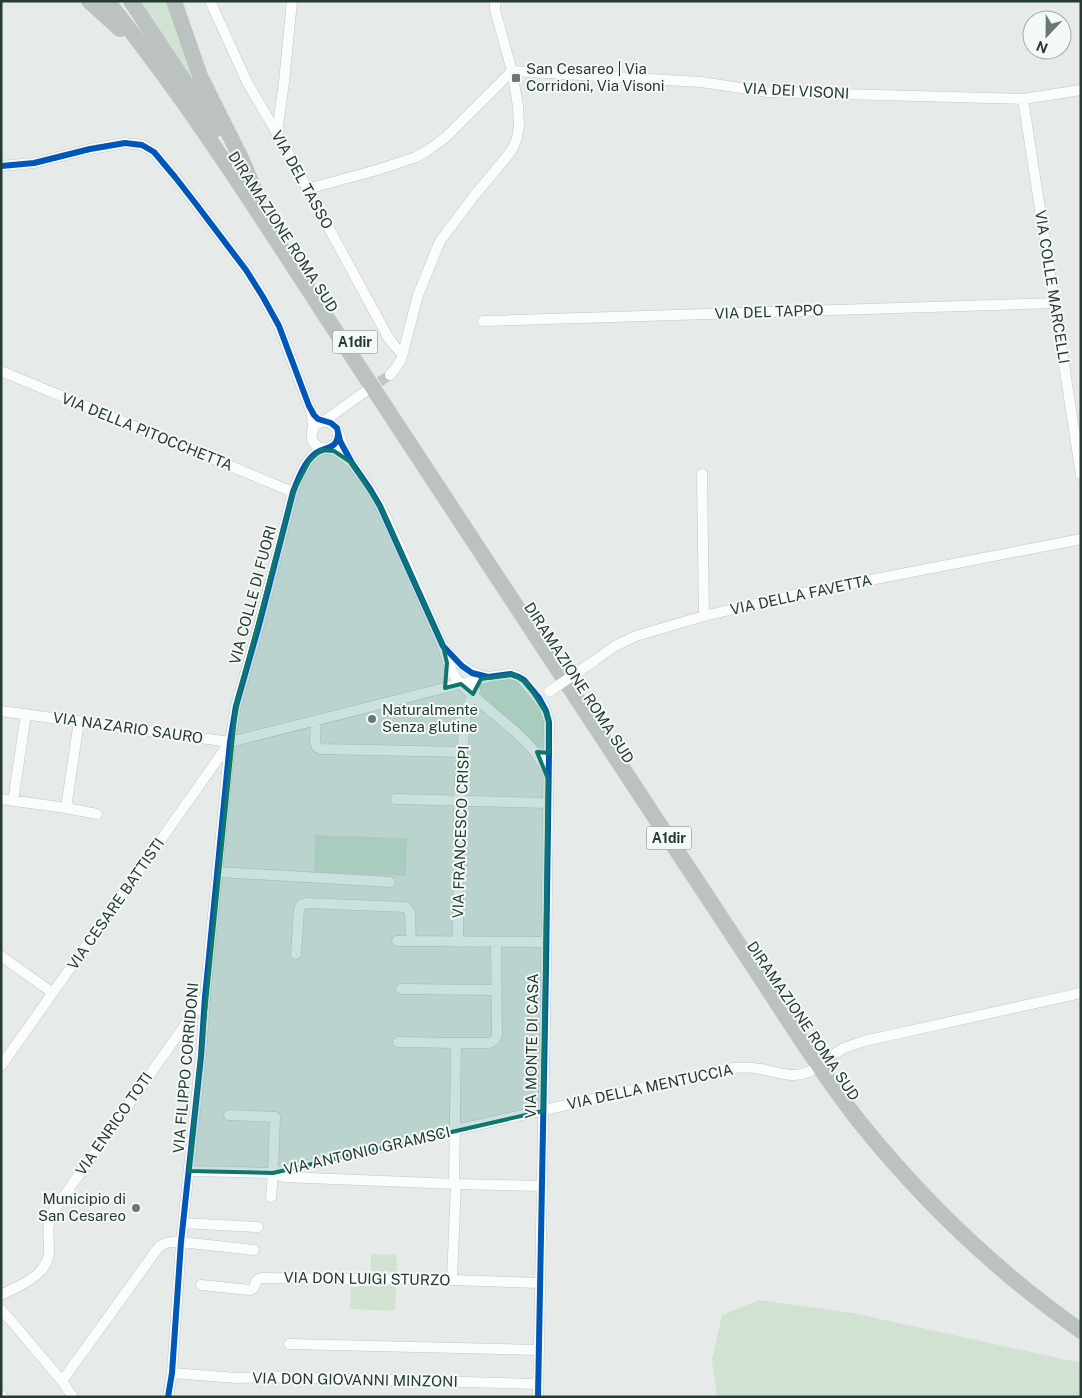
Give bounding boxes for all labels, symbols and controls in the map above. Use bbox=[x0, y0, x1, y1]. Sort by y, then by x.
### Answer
north arrow bbox=[1022, 10, 1072, 60]
text: N bbox=[1034, 38, 1050, 57]
place label: San Cesareo | Via Corridoni, Via Visoni bbox=[526, 60, 664, 94]
marker: San Cesareo | Via Corridoni, Via Visoni bbox=[510, 72, 522, 84]
street label: VIA DEI VISONI bbox=[742, 79, 850, 102]
street label: VIA DEL TASSO bbox=[268, 128, 336, 232]
street label: DIRAMAZIONE ROMA SUD bbox=[225, 148, 342, 315]
street label: VIA COLLE MARCELLI bbox=[1032, 209, 1073, 365]
street label: VIA DEL TAPPO bbox=[714, 301, 824, 322]
road number: A1dir bbox=[332, 331, 378, 354]
street label: VIA DELLA PITOCCHETTA bbox=[59, 389, 236, 474]
street label: VIA COLLE DI FUORI bbox=[226, 523, 279, 666]
street label: VIA DELLA FAVETTA bbox=[729, 571, 874, 618]
street label: DIRAMAZIONE ROMA SUD bbox=[521, 599, 638, 766]
place label: Naturalmente Senza glutine bbox=[382, 701, 478, 735]
street label: VIA NAZARIO SAURO bbox=[52, 709, 204, 746]
marker: Naturalmente Senza glutine bbox=[366, 713, 378, 725]
street label: VIA FRANCESCO CRISPI bbox=[449, 745, 472, 919]
road number: A1dir bbox=[646, 826, 692, 850]
street label: VIA CESARE BATTISTI bbox=[64, 835, 167, 973]
street label: DIRAMAZIONE ROMA SUD bbox=[744, 938, 863, 1103]
street label: VIA MONTE DI CASA bbox=[522, 973, 541, 1119]
street label: VIA FILIPPO CORRIDONI bbox=[170, 982, 201, 1154]
street label: VIA DELLA MENTUCCIA bbox=[565, 1061, 735, 1112]
street label: VIA ENRICO TOTI bbox=[72, 1069, 155, 1178]
street label: VIA ANTONIO GRAMSCI bbox=[282, 1123, 452, 1178]
place label: Municipio di San Cesareo bbox=[38, 1190, 126, 1224]
marker: Municipio di San Cesareo bbox=[130, 1202, 142, 1214]
street label: VIA DON LUIGI STURZO bbox=[283, 1269, 451, 1288]
street label: VIA DON GIOVANNI MINZONI bbox=[252, 1369, 458, 1390]

